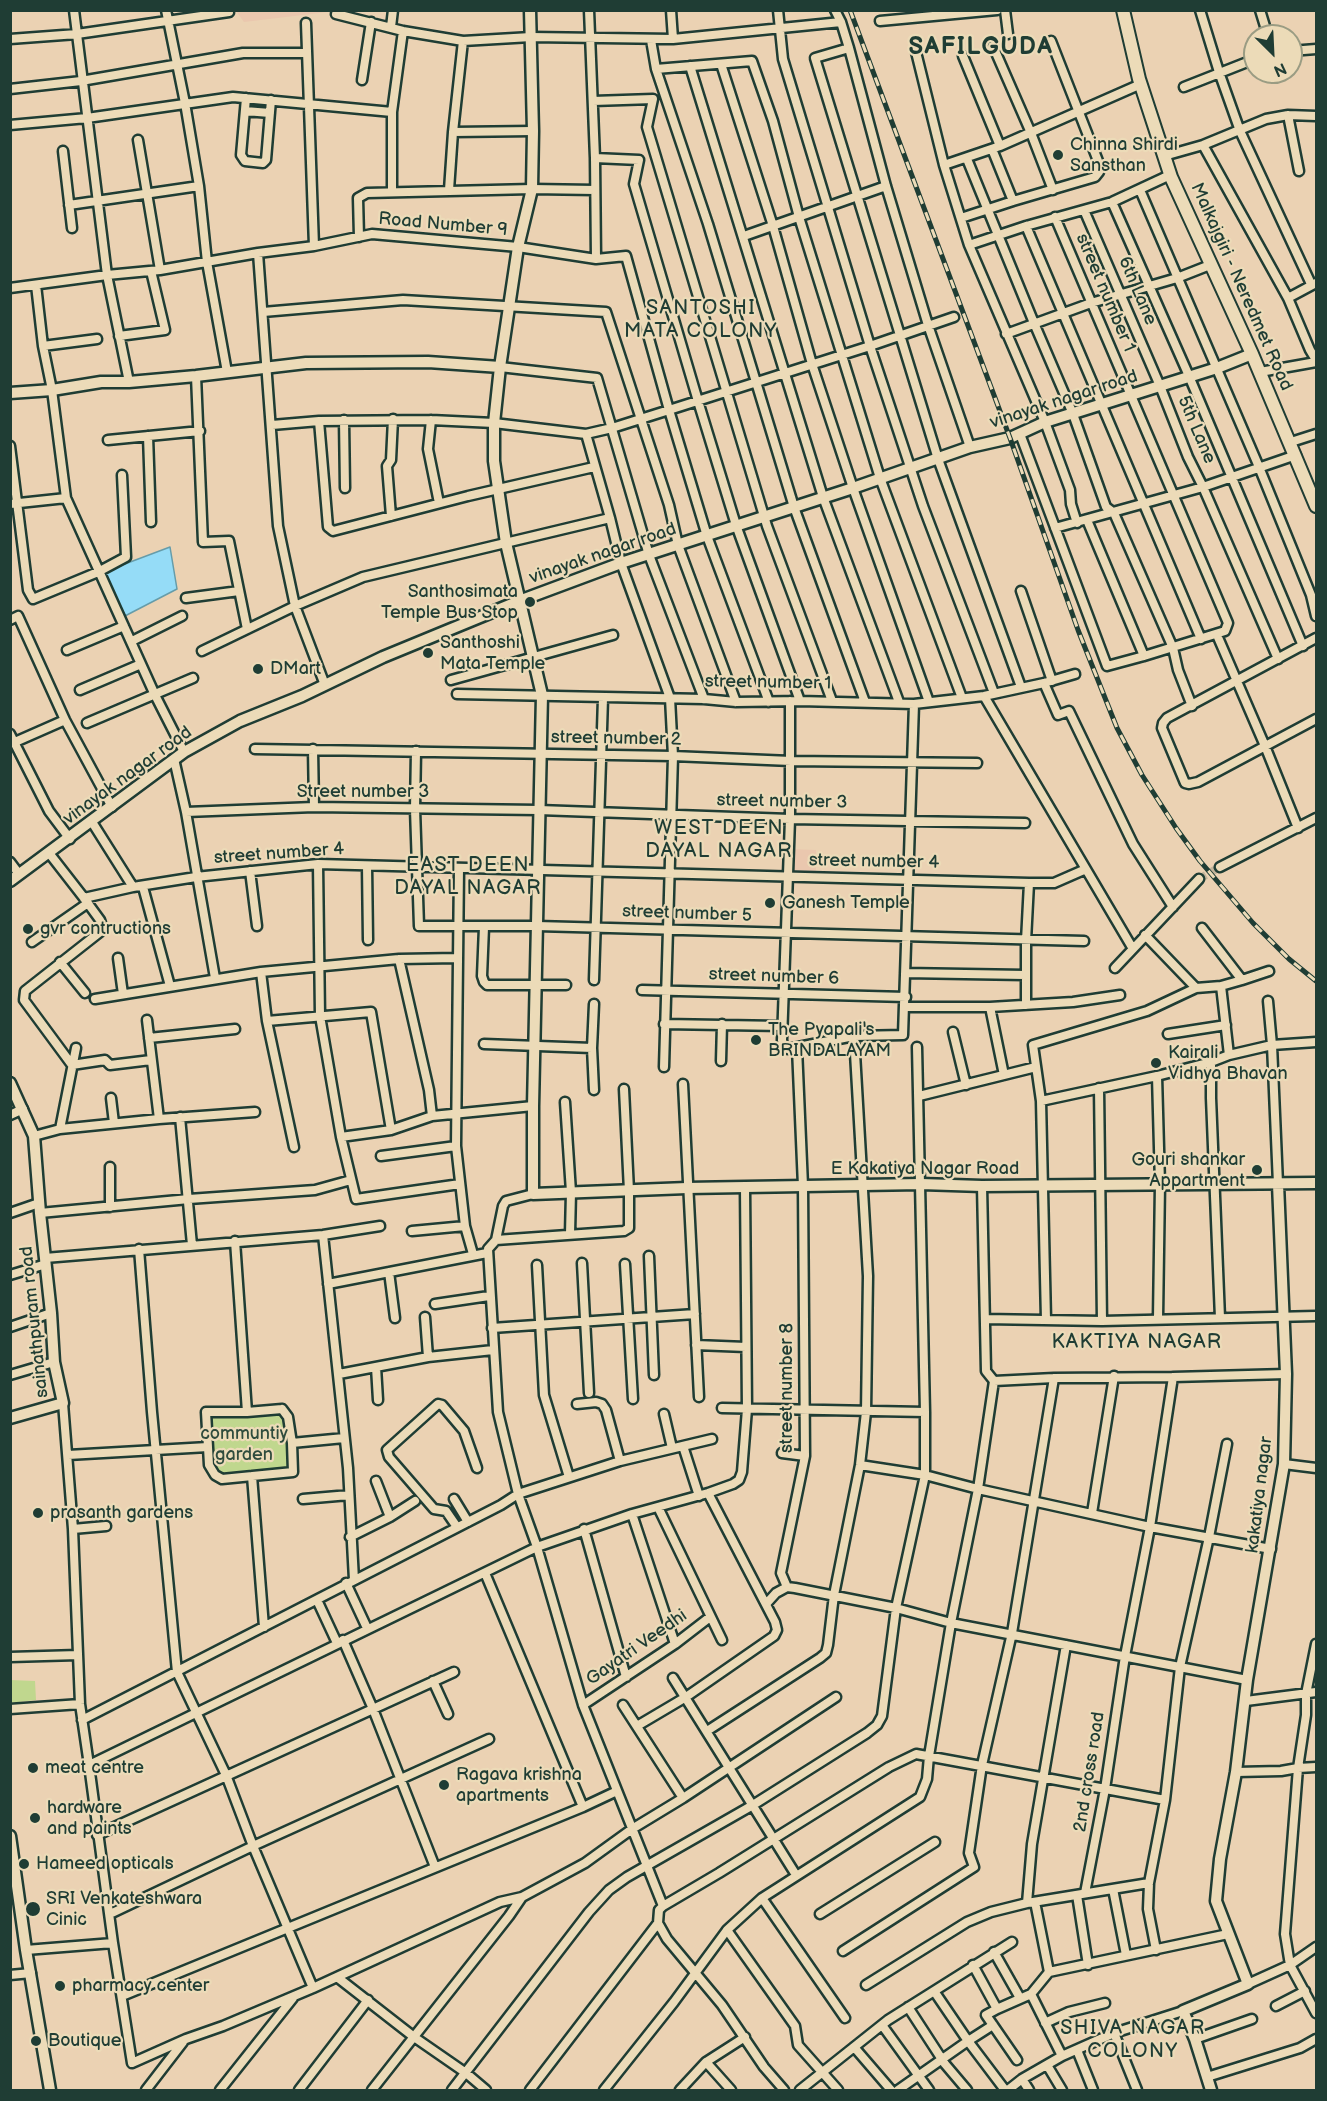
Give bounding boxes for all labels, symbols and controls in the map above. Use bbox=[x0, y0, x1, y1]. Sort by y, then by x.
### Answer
north arrow bbox=[1243, 24, 1303, 84]
district label: SAFILGUDA bbox=[909, 34, 1053, 62]
text: N bbox=[1270, 58, 1289, 80]
place label: Chinna Shirdi Sansthan bbox=[1070, 134, 1178, 176]
marker: Chinna Shirdi Sansthan bbox=[1051, 148, 1065, 162]
street label: Malkajgiri - Neredmet Road bbox=[1185, 180, 1297, 394]
street label: Road Number 9 bbox=[378, 209, 508, 241]
street label: street number 1 bbox=[1070, 231, 1140, 355]
street label: 6th Lane bbox=[1113, 254, 1161, 328]
district label: SANTOSHI MATA COLONY bbox=[624, 297, 778, 344]
street label: vinayak nagar road bbox=[987, 366, 1141, 434]
street label: 5th Lane bbox=[1172, 393, 1220, 467]
street label: vinayak nagar road bbox=[527, 519, 679, 589]
place label: Santhosimata Temple Bus Stop bbox=[381, 581, 518, 624]
marker: Santhosimata Temple Bus Stop bbox=[523, 595, 537, 609]
place label: Santhoshi Mata Temple bbox=[440, 632, 545, 674]
marker: Santhoshi Mata Temple bbox=[421, 646, 435, 660]
place label: DMart bbox=[270, 658, 321, 680]
marker: DMart bbox=[251, 662, 265, 676]
street label: street number 1 bbox=[705, 671, 831, 695]
street label: vinayak nagar road bbox=[59, 722, 197, 830]
street label: street number 2 bbox=[551, 727, 681, 751]
street label: Street number 3 bbox=[297, 781, 429, 803]
street label: street number 3 bbox=[716, 790, 848, 814]
district label: WEST DEEN DAYAL NAGAR bbox=[645, 817, 793, 864]
street label: street number 4 bbox=[213, 839, 345, 869]
street label: street number 4 bbox=[809, 850, 939, 874]
district label: EAST DEEN DAYAL NAGAR bbox=[394, 854, 542, 901]
place label: Ganesh Temple bbox=[782, 892, 910, 914]
marker: Ganesh Temple bbox=[763, 896, 777, 910]
street label: street number 5 bbox=[622, 901, 752, 927]
place label: gvr contructions bbox=[40, 918, 171, 940]
marker: gvr contructions bbox=[21, 922, 35, 936]
street label: street number 6 bbox=[708, 964, 840, 990]
place label: The Pyapali's BRINDALAYAM bbox=[768, 1019, 891, 1062]
marker: The Pyapali's BRINDALAYAM bbox=[749, 1033, 763, 1047]
place label: Kairali Vidhya Bhavan bbox=[1168, 1042, 1288, 1084]
marker: Kairali Vidhya Bhavan bbox=[1149, 1056, 1163, 1070]
place label: Gouri shankar Appartment bbox=[1131, 1149, 1245, 1192]
street label: E Kakatiya Nagar Road bbox=[831, 1158, 1019, 1180]
marker: Gouri shankar Appartment bbox=[1250, 1163, 1264, 1177]
street label: sainathpuram road bbox=[16, 1245, 54, 1399]
street label: street number 8 bbox=[776, 1323, 798, 1453]
district label: KAKTIYA NAGAR bbox=[1051, 1331, 1223, 1355]
park label: communtiy garden bbox=[200, 1423, 288, 1466]
street label: kakatiya nagar bbox=[1242, 1435, 1278, 1555]
place label: prasanth gardens bbox=[50, 1502, 193, 1524]
marker: prasanth gardens bbox=[31, 1506, 45, 1520]
street label: Gayatri Veedhi bbox=[582, 1605, 692, 1691]
street label: 2nd cross road bbox=[1070, 1710, 1110, 1834]
place label: meat centre bbox=[45, 1757, 144, 1779]
marker: meat centre bbox=[26, 1761, 40, 1775]
place label: Ragava krishna apartments bbox=[456, 1764, 582, 1806]
marker: Ragava krishna apartments bbox=[437, 1778, 451, 1792]
place label: hardware and paints bbox=[47, 1797, 132, 1840]
marker: hardware and paints bbox=[28, 1811, 42, 1825]
place label: Hameed opticals bbox=[36, 1853, 174, 1875]
marker: Hameed opticals bbox=[17, 1857, 31, 1871]
place label: SRI Venkateshwara Cinic bbox=[46, 1888, 202, 1930]
marker: SRI Venkateshwara Cinic bbox=[24, 1900, 42, 1918]
place label: pharmacy center bbox=[72, 1975, 209, 1997]
marker: pharmacy center bbox=[53, 1979, 67, 1993]
district label: SHIVA NAGAR COLONY bbox=[1060, 2017, 1206, 2064]
place label: Boutique bbox=[48, 2030, 121, 2052]
marker: Boutique bbox=[29, 2034, 43, 2048]

